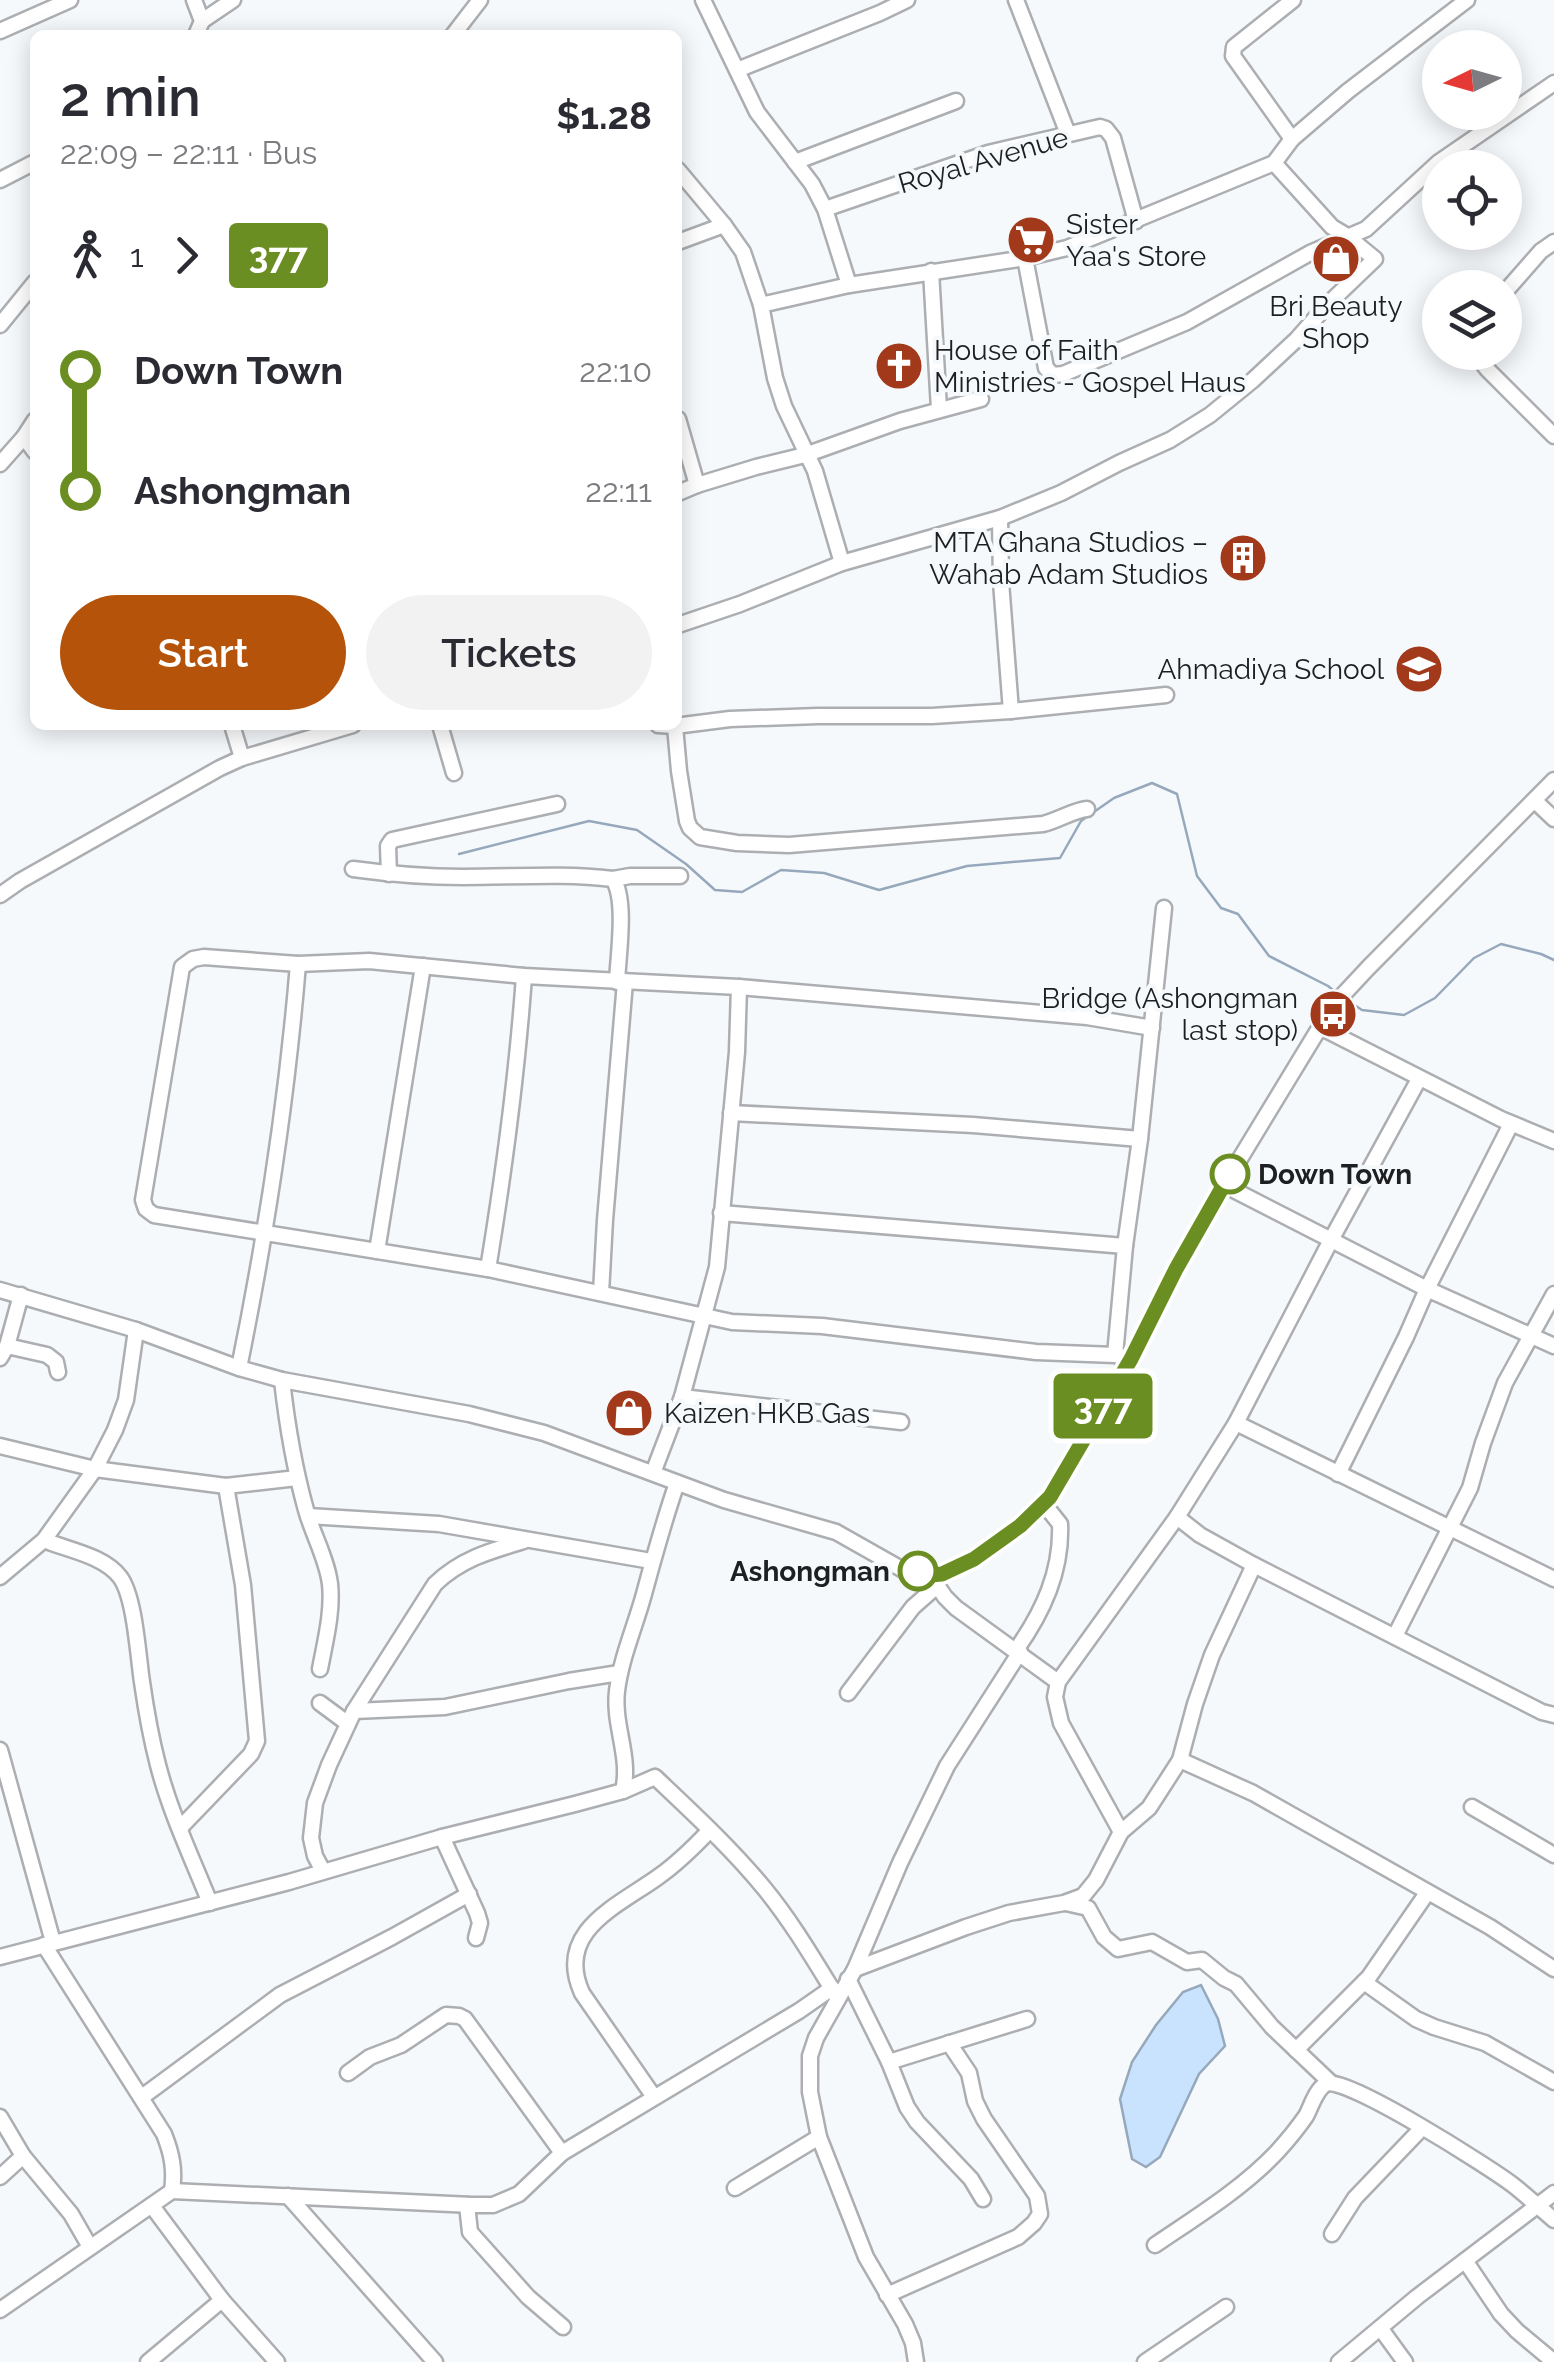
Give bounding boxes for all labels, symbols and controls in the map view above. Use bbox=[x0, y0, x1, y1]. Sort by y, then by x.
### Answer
north arrow bbox=[1422, 30, 1522, 130]
map controls bbox=[1422, 30, 1522, 370]
text: 2 min bbox=[60, 64, 201, 129]
text: $1.28 bbox=[556, 93, 652, 138]
street label: Royal Avenue bbox=[894, 120, 1072, 201]
text: 22:09 – 22:11 · Bus bbox=[60, 134, 317, 171]
button: locate bbox=[1422, 150, 1522, 250]
place label: Sister Yaa's Store bbox=[1066, 208, 1206, 273]
supermarket icon: Sister Yaa's Store bbox=[1005, 214, 1057, 266]
icon: walk bbox=[60, 228, 115, 283]
icon: forward bbox=[159, 228, 214, 283]
shop icon: Bri Beauty Shop bbox=[1310, 233, 1362, 285]
text: 377 bbox=[249, 235, 308, 276]
text: 1 bbox=[130, 237, 144, 274]
button: layers bbox=[1422, 270, 1522, 370]
place label: Bri Beauty Shop bbox=[1269, 290, 1403, 355]
place label: House of Faith Ministries - Gospel Haus bbox=[934, 334, 1246, 399]
church icon: House of Faith Ministries - Gospel Haus bbox=[873, 340, 925, 392]
text: Down Town bbox=[134, 348, 343, 393]
text: 22:10 bbox=[579, 352, 652, 389]
text: Ashongman bbox=[134, 468, 351, 513]
text: 22:11 bbox=[585, 472, 652, 509]
place label: MTA Ghana Studios – Wahab Adam Studios bbox=[929, 526, 1208, 591]
building icon: MTA Ghana Studios – Wahab Adam Studios bbox=[1217, 532, 1269, 584]
button: Start bbox=[60, 595, 346, 710]
button: Tickets bbox=[366, 595, 652, 710]
school or university icon: Ahmadiya School bbox=[1393, 643, 1445, 695]
place label: Ahmadiya School bbox=[1157, 653, 1384, 686]
place label: Bridge (Ashongman last stop) bbox=[1041, 982, 1298, 1047]
bus stop icon: Bridge (Ashongman last stop) bbox=[1307, 988, 1359, 1040]
marker: Down Town bbox=[1211, 1155, 1249, 1193]
place label: Down Town bbox=[1258, 1158, 1412, 1191]
line badge: 377 bbox=[1046, 1374, 1160, 1438]
text: 377 bbox=[1073, 1386, 1133, 1427]
shop icon: Kaizen HKB Gas bbox=[603, 1387, 655, 1439]
place label: Kaizen HKB Gas bbox=[664, 1397, 870, 1430]
marker: Ashongman bbox=[899, 1552, 937, 1590]
place label: Ashongman bbox=[730, 1555, 890, 1588]

